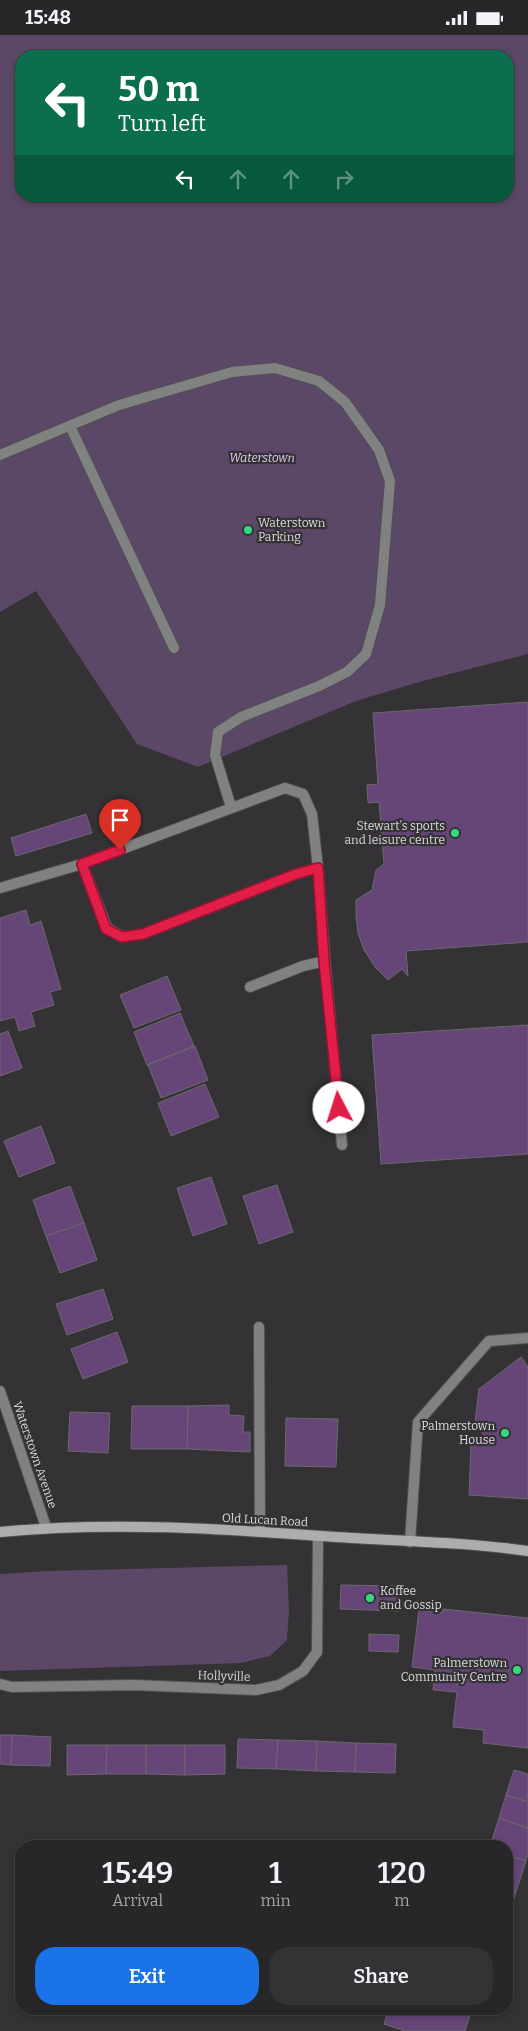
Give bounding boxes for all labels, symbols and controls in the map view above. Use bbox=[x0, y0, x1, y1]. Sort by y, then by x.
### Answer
text: 15:48 bbox=[25, 6, 71, 29]
text: 50 m bbox=[118, 68, 199, 110]
icon: left bbox=[35, 70, 100, 135]
text: Turn left bbox=[118, 110, 206, 137]
icon: left bbox=[171, 165, 199, 193]
icon: ahead bbox=[224, 165, 252, 193]
icon: ahead bbox=[277, 165, 305, 193]
icon: right bbox=[330, 165, 358, 193]
park label: Waterstown bbox=[229, 451, 295, 465]
place label: Waterstown Parking bbox=[258, 516, 326, 544]
marker: Waterstown Parking bbox=[242, 524, 254, 536]
pin bbox=[99, 799, 141, 850]
icon: arrive bbox=[106, 806, 134, 834]
place label: Stewart's sports and leisure centre bbox=[345, 819, 445, 847]
marker: Stewart's sports and leisure centre bbox=[449, 827, 461, 839]
position arrow bbox=[312, 1081, 364, 1133]
street label: Waterstown Avenue bbox=[10, 1400, 60, 1510]
place label: Palmerstown House bbox=[421, 1419, 495, 1447]
marker: Palmerstown House bbox=[499, 1427, 511, 1439]
street label: Old Lucan Road bbox=[221, 1511, 309, 1529]
place label: Koffee and Gossip bbox=[380, 1584, 442, 1612]
marker: Koffee and Gossip bbox=[364, 1592, 376, 1604]
place label: Palmerstown Community Centre bbox=[401, 1656, 507, 1684]
marker: Palmerstown Community Centre bbox=[511, 1664, 523, 1676]
street label: Hollyville bbox=[197, 1668, 251, 1684]
text: 15:49 bbox=[102, 1855, 173, 1891]
text: 1 bbox=[269, 1855, 282, 1891]
text: 120 bbox=[378, 1855, 426, 1891]
text: Arrival bbox=[112, 1891, 163, 1910]
text: min bbox=[260, 1891, 291, 1910]
text: m bbox=[394, 1891, 409, 1910]
button: Exit bbox=[35, 1947, 259, 2005]
button: Share bbox=[269, 1947, 493, 2005]

